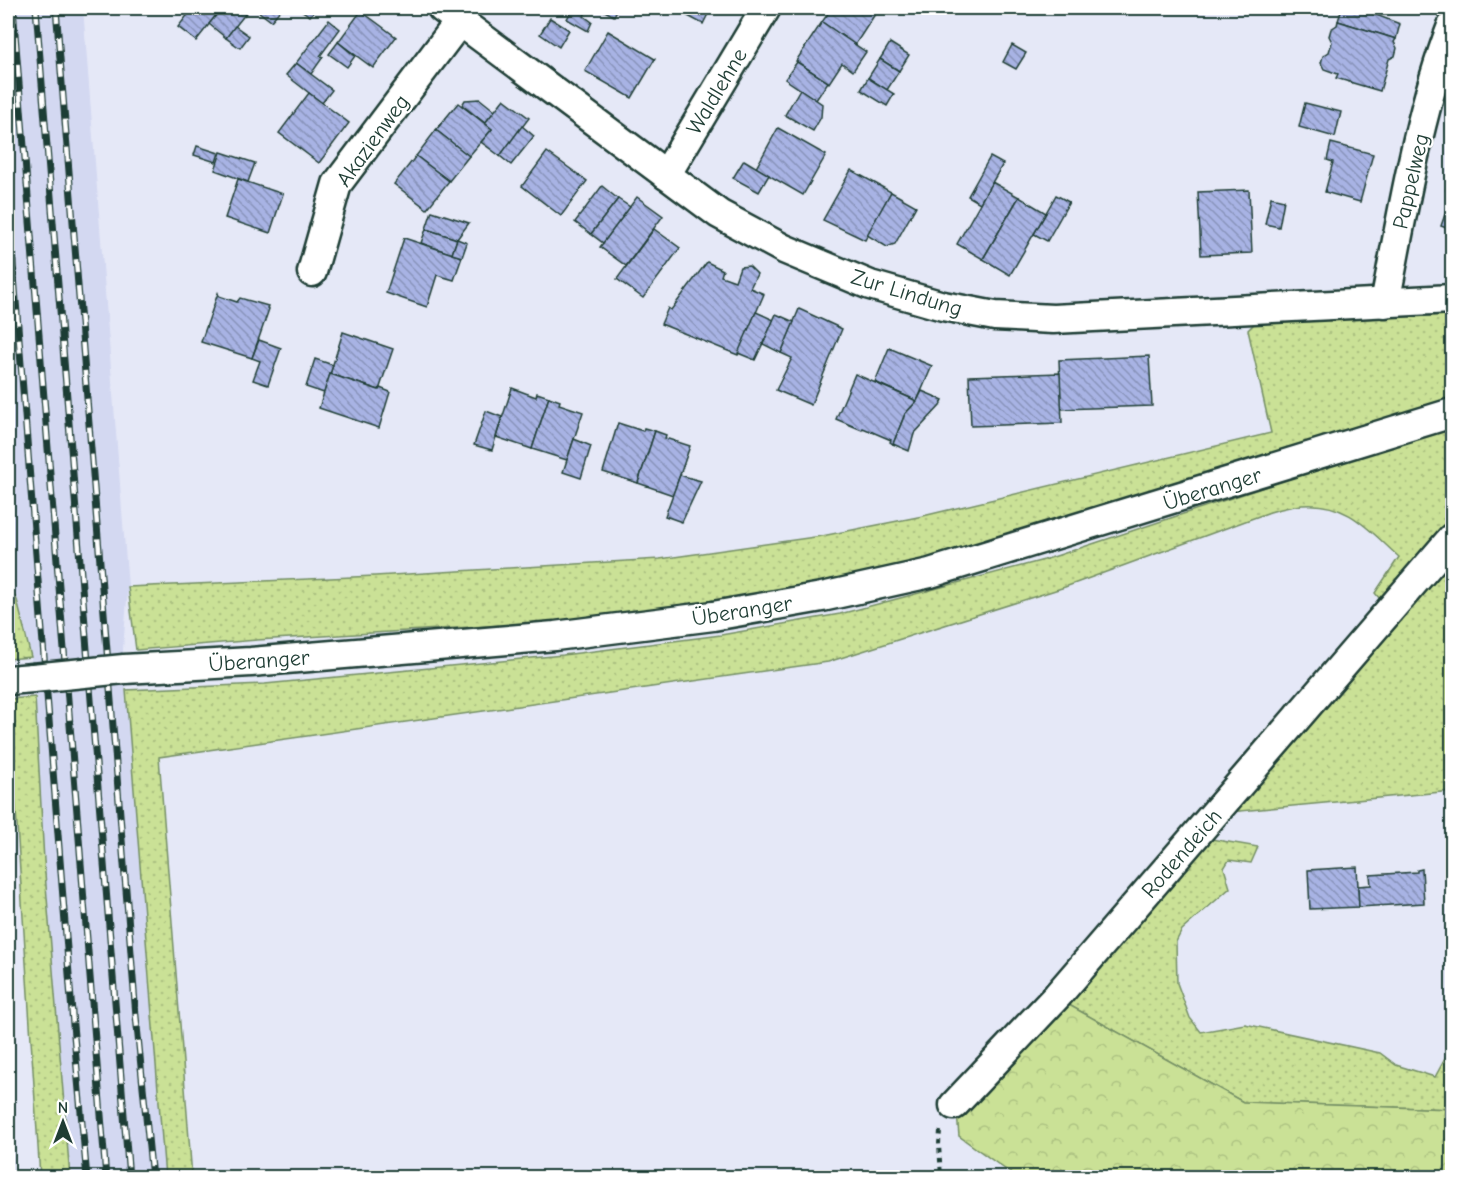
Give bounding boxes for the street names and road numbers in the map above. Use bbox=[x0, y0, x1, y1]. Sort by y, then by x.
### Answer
street label: Waldlehne bbox=[681, 44, 753, 139]
street label: Akazienweg bbox=[331, 89, 415, 192]
street label: Pappelweg bbox=[1387, 131, 1435, 232]
street label: Zur Lindung bbox=[848, 264, 966, 322]
street label: Überanger bbox=[1160, 462, 1265, 516]
street label: Überanger bbox=[690, 590, 794, 632]
street label: Überanger bbox=[208, 644, 311, 677]
street label: Rodendeich bbox=[1136, 804, 1227, 903]

